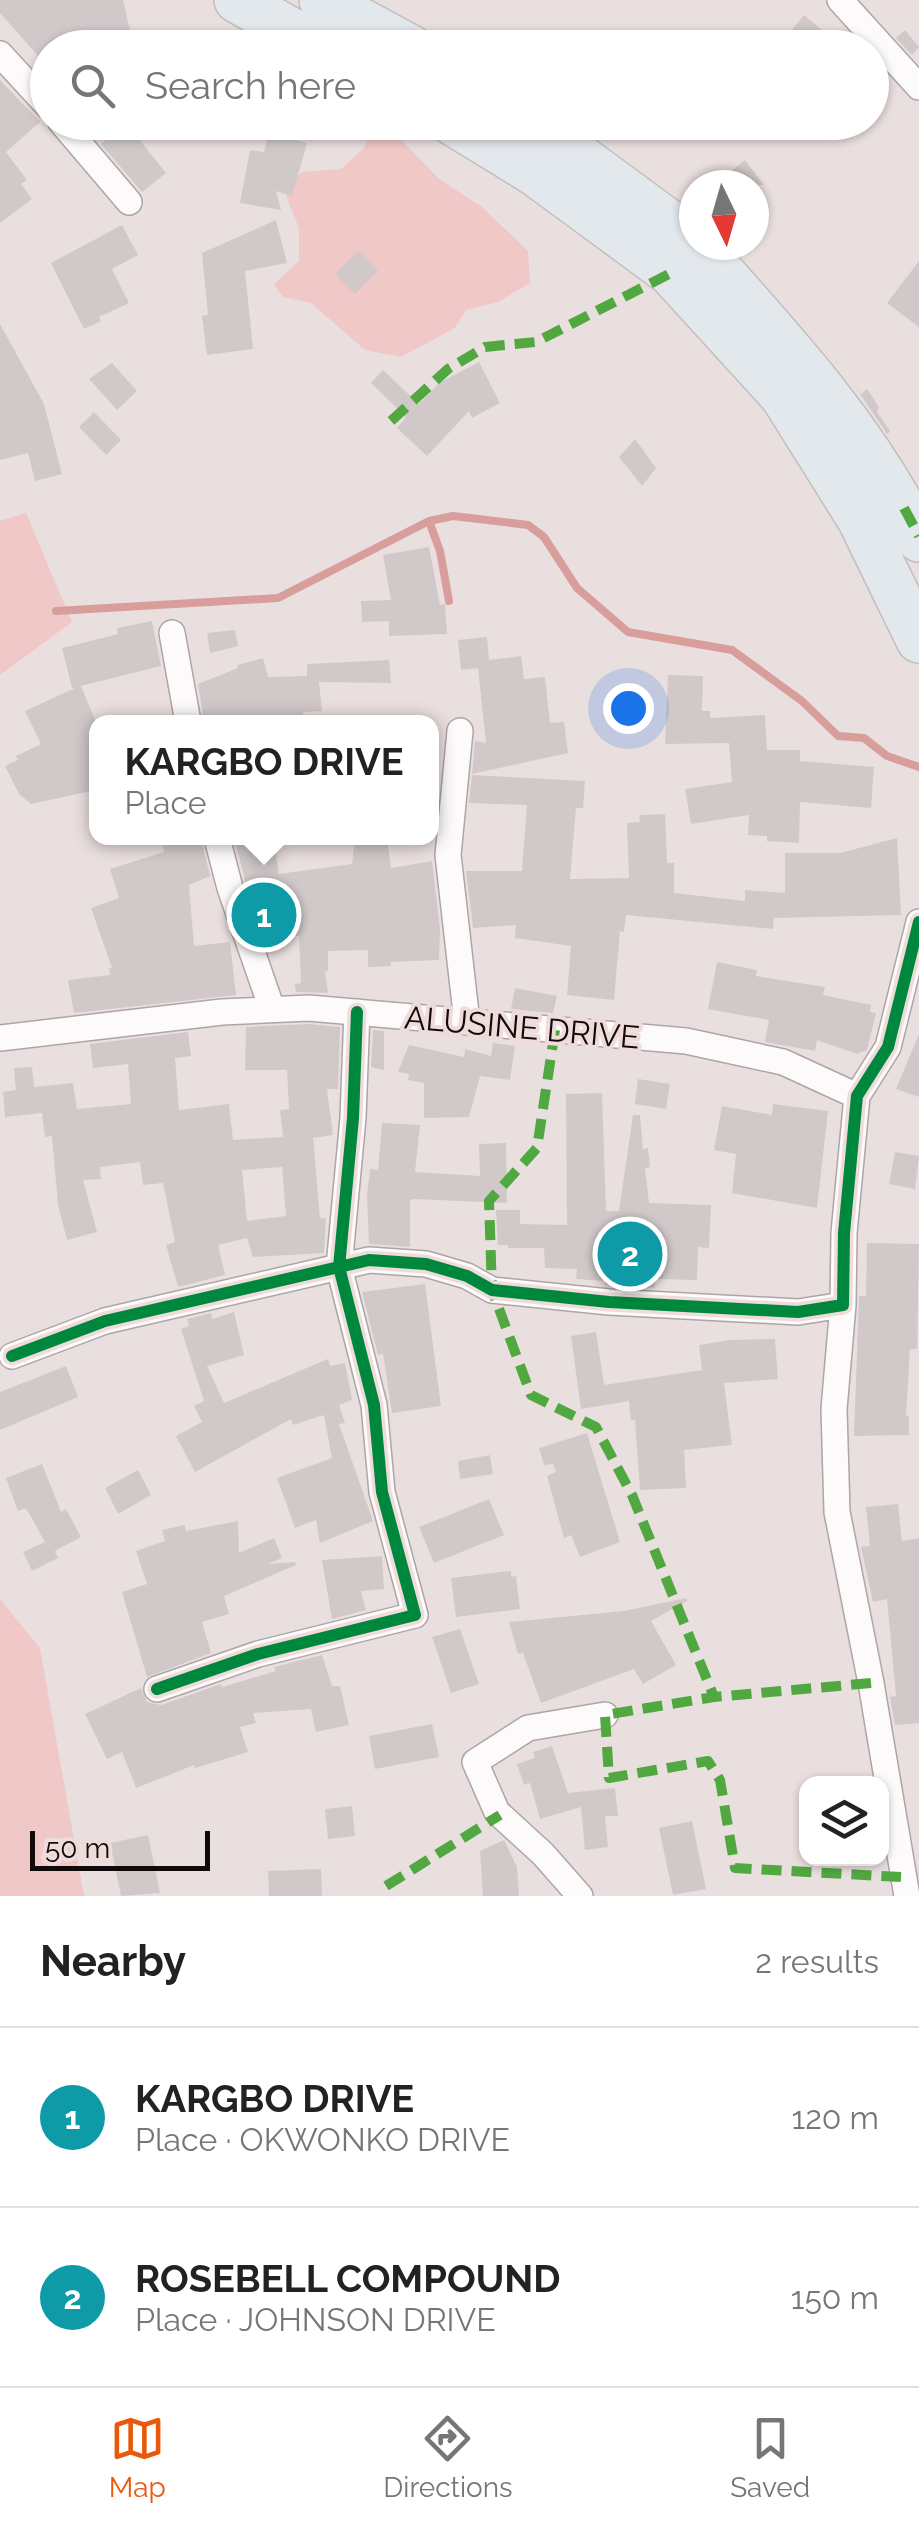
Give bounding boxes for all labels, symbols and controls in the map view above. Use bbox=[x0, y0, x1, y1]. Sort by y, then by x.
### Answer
search box bbox=[30, 30, 889, 140]
icon: search bbox=[65, 58, 120, 113]
text: Search here bbox=[145, 63, 356, 108]
north arrow bbox=[679, 170, 769, 260]
your location bbox=[603, 683, 654, 734]
popup bbox=[89, 715, 439, 845]
text: KARGBO DRIVE bbox=[124, 739, 404, 784]
text: Place bbox=[124, 784, 207, 821]
pin: 1 bbox=[232, 878, 296, 952]
street label: ALUSINE DRIVE bbox=[403, 998, 641, 1056]
pin: 2 bbox=[598, 1216, 662, 1292]
map controls bbox=[799, 1776, 889, 1866]
button: layers bbox=[799, 1776, 889, 1866]
scale bar bbox=[30, 1826, 210, 1870]
text: 50 m bbox=[45, 1832, 110, 1865]
text: Nearby bbox=[40, 1937, 186, 1986]
text: 2 results bbox=[755, 1943, 879, 1980]
text: KARGBO DRIVE bbox=[135, 2076, 414, 2121]
text: 1 bbox=[65, 2099, 80, 2136]
text: 120 m bbox=[791, 2099, 879, 2136]
text: Place · OKWONKO DRIVE bbox=[135, 2121, 510, 2158]
text: ROSEBELL COMPOUND bbox=[135, 2256, 560, 2301]
text: 2 bbox=[63, 2279, 82, 2316]
text: 150 m bbox=[791, 2279, 879, 2316]
text: Place · JOHNSON DRIVE bbox=[135, 2301, 496, 2338]
tab: Map bbox=[109, 2411, 166, 2504]
tab: Directions bbox=[383, 2411, 513, 2504]
tab: Saved bbox=[730, 2411, 810, 2504]

